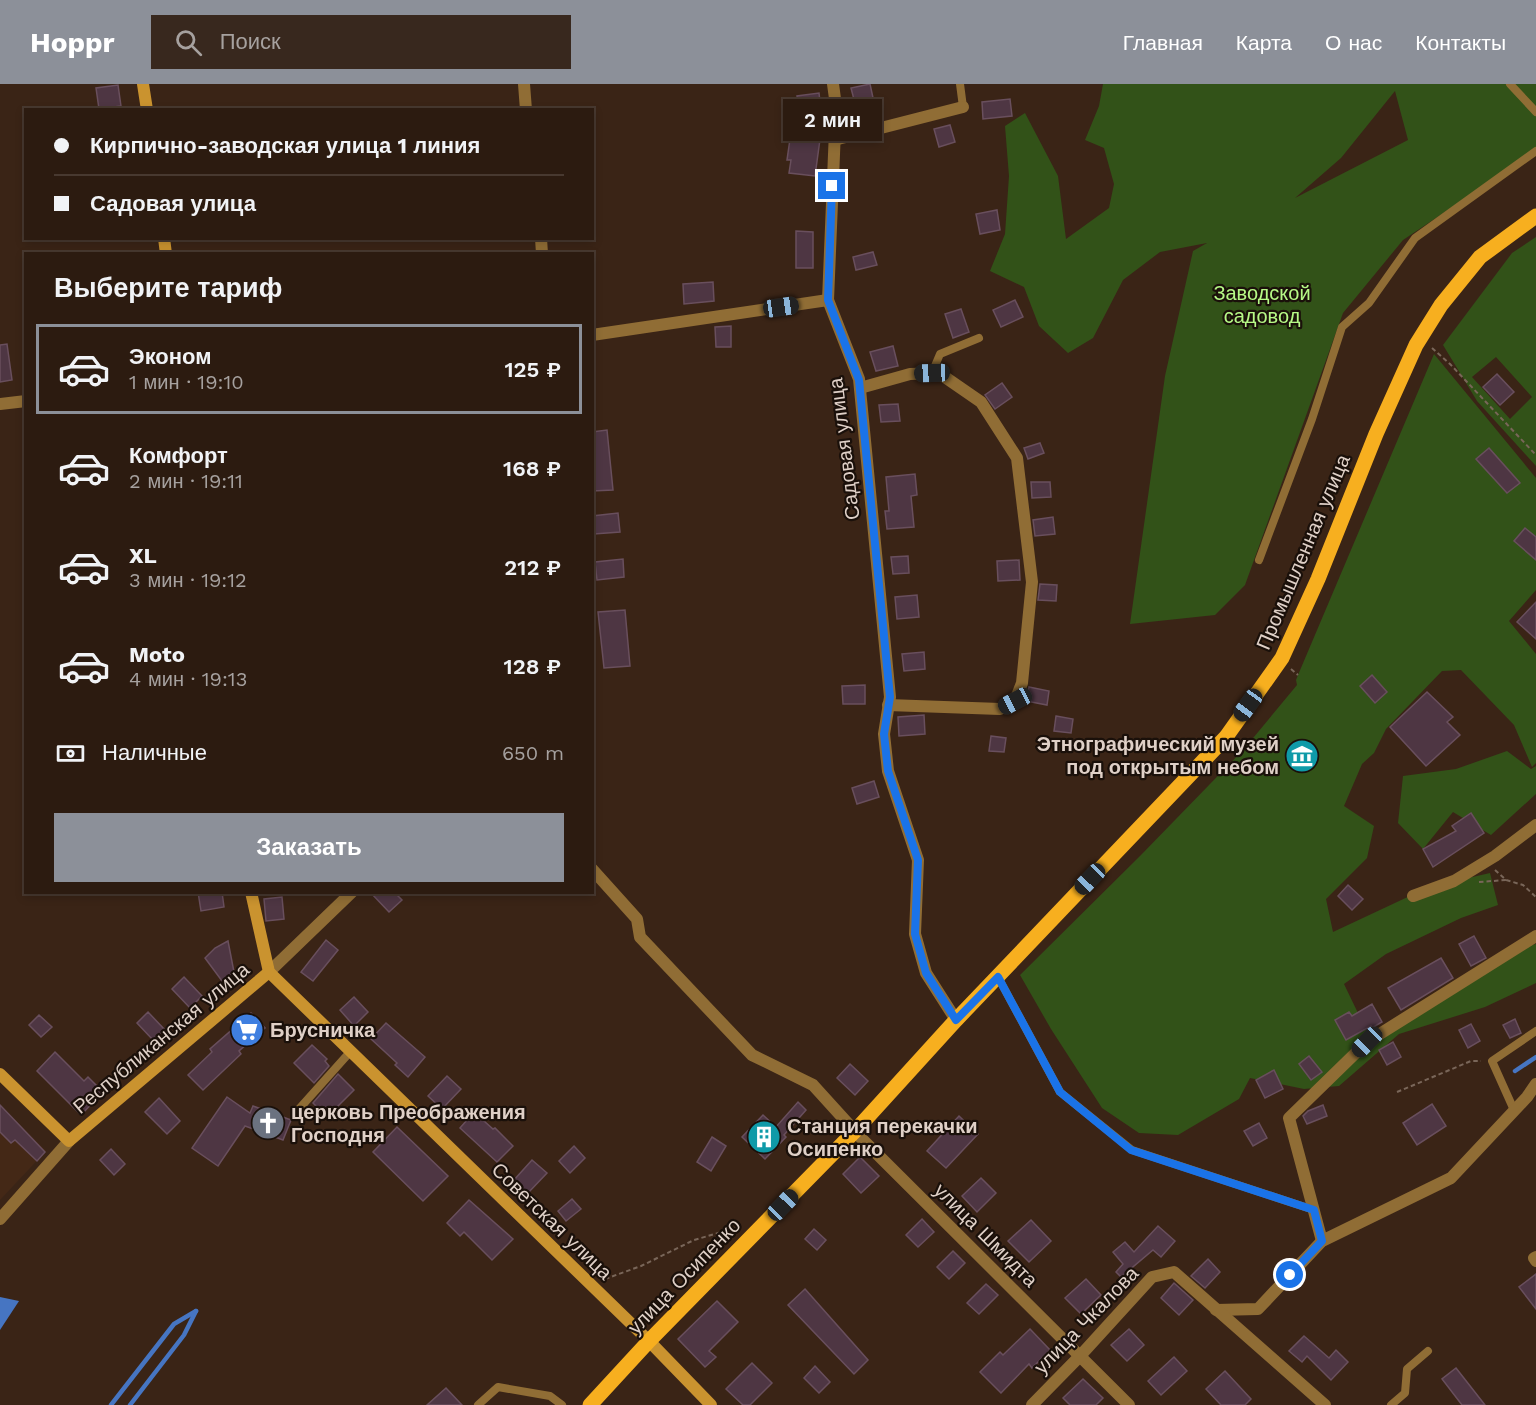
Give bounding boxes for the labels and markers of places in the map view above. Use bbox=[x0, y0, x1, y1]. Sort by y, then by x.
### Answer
place label: Этнографический музей под открытым небом bbox=[1037, 732, 1279, 779]
museum icon: Этнографический музей под открытым небом bbox=[1284, 738, 1320, 774]
supermarket icon: Брусничка bbox=[229, 1012, 265, 1048]
place label: Брусничка bbox=[270, 1018, 376, 1042]
place label: церковь Преображения Господня bbox=[291, 1100, 526, 1147]
church icon: церковь Преображения Господня bbox=[250, 1105, 286, 1141]
place label: Станция перекачки Осипенко bbox=[787, 1114, 978, 1161]
building icon: Станция перекачки Осипенко bbox=[746, 1119, 782, 1155]

